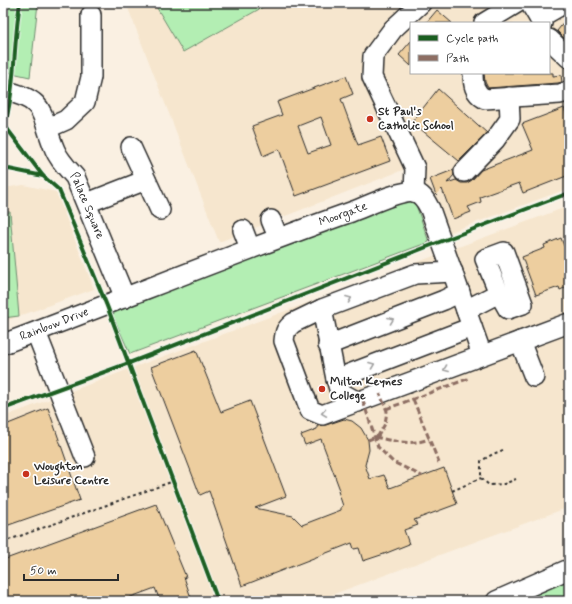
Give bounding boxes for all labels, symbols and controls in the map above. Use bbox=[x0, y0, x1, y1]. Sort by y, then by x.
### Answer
legend bbox=[410, 22, 550, 74]
text: Cycle path bbox=[446, 31, 498, 47]
text: Path bbox=[446, 51, 469, 67]
place label: St Paul's Catholic School bbox=[378, 104, 454, 134]
marker: St Paul's Catholic School bbox=[365, 114, 375, 124]
street label: Palace Square bbox=[66, 169, 108, 242]
street label: Moorgate bbox=[317, 198, 370, 231]
one-way arrow bbox=[346, 295, 353, 303]
street label: Rainbow Drive bbox=[18, 304, 91, 345]
one-way arrow bbox=[387, 317, 394, 325]
one-way arrow bbox=[369, 362, 376, 370]
one-way arrow bbox=[442, 365, 449, 373]
place label: Milton Keynes College bbox=[330, 374, 403, 404]
marker: Milton Keynes College bbox=[317, 384, 327, 394]
one-way arrow bbox=[321, 408, 327, 417]
place label: Woughton Leisure Centre bbox=[33, 459, 109, 489]
marker: Woughton Leisure Centre bbox=[21, 469, 31, 479]
scale bar bbox=[24, 556, 118, 582]
text: 50 m bbox=[30, 563, 57, 579]

